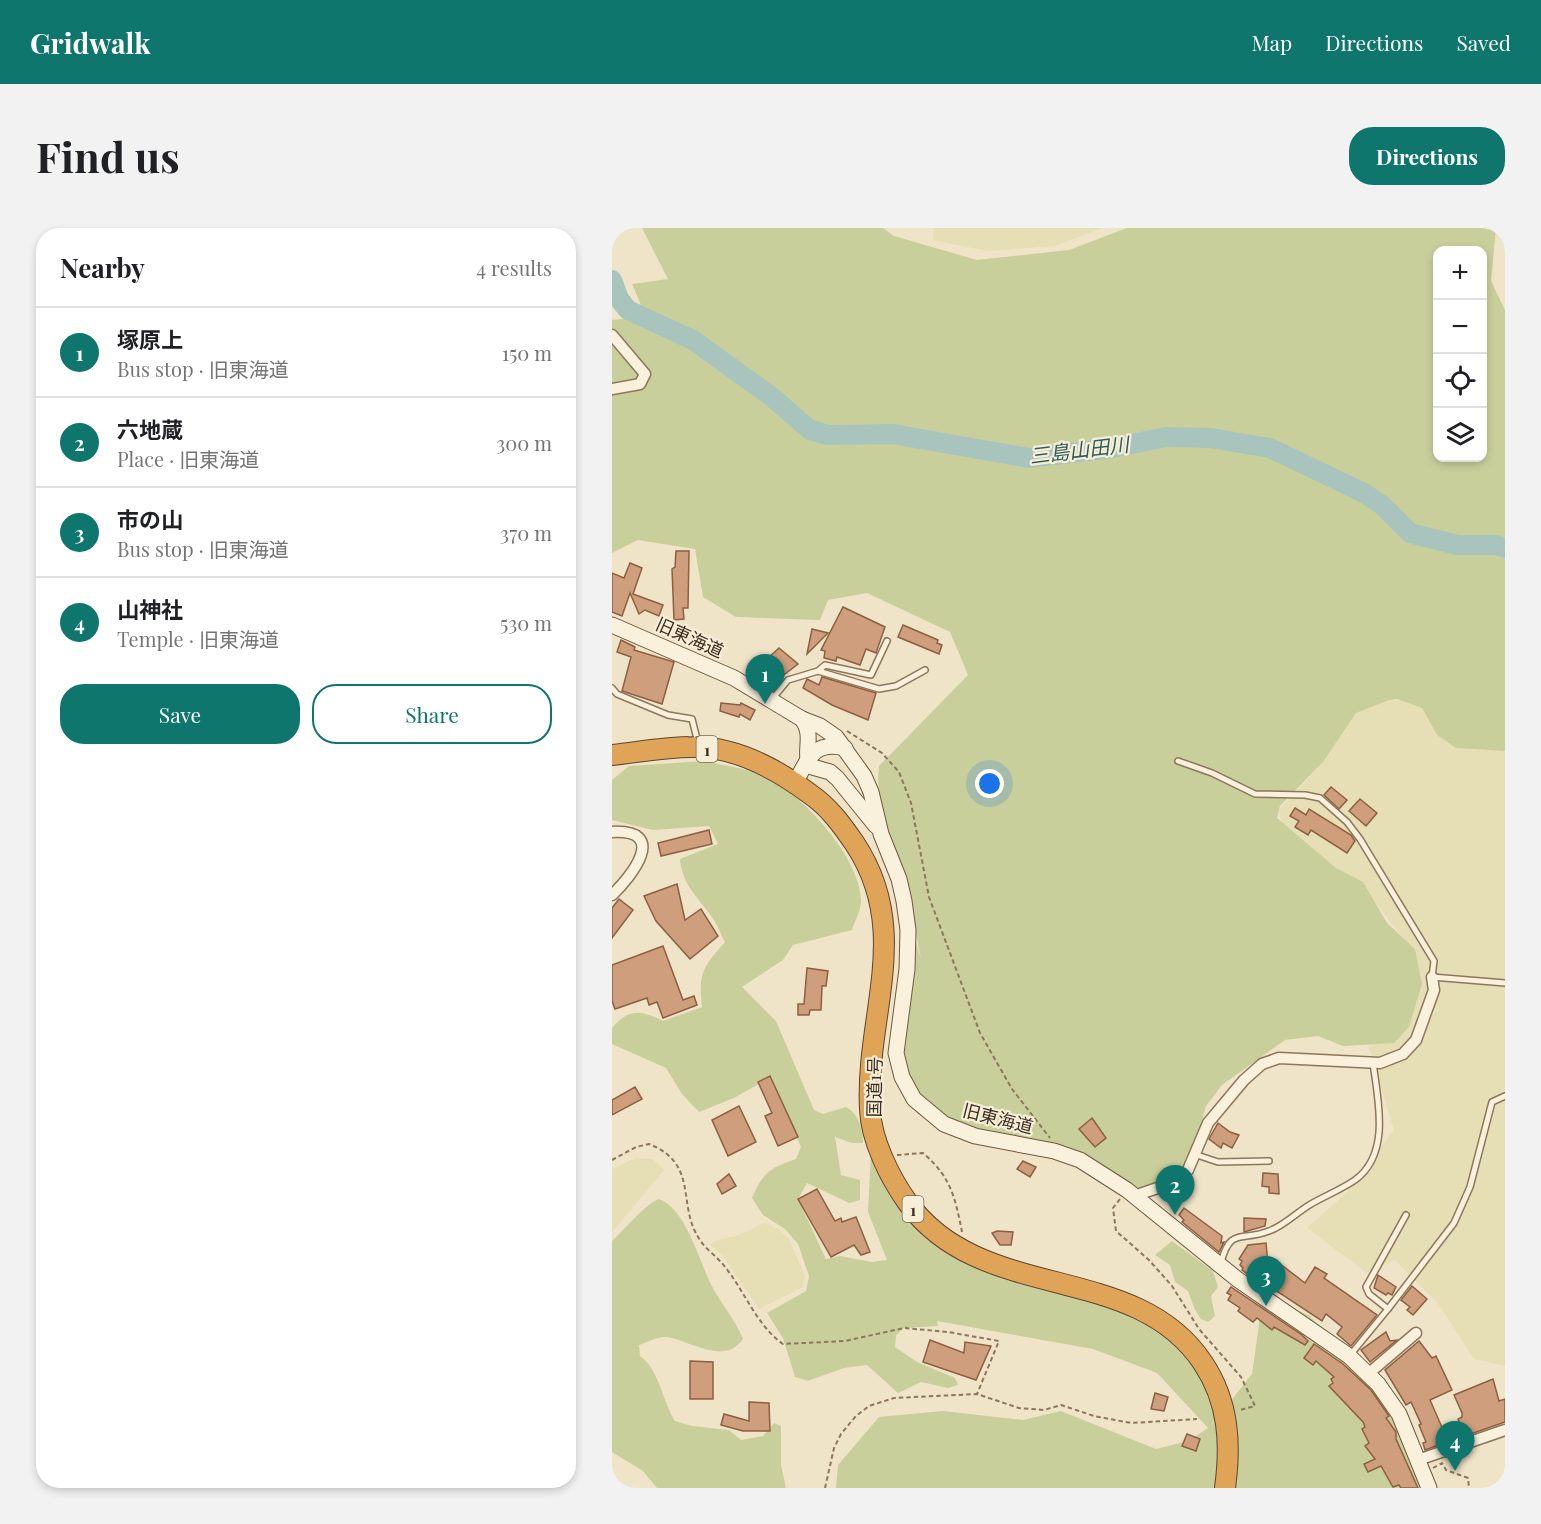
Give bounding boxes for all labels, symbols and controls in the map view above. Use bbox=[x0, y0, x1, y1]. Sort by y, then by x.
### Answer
text: Gridwalk bbox=[30, 24, 151, 61]
text: Map bbox=[1251, 28, 1292, 56]
text: Directions bbox=[1325, 28, 1423, 56]
text: Saved bbox=[1456, 28, 1511, 56]
button: Directions bbox=[1349, 127, 1505, 185]
text: Find us bbox=[36, 128, 180, 184]
map controls bbox=[1433, 246, 1487, 462]
button: + bbox=[1433, 246, 1487, 300]
text: Nearby bbox=[60, 250, 145, 285]
text: 4 results bbox=[476, 254, 552, 281]
button: − bbox=[1433, 300, 1487, 354]
text: 塚原上 bbox=[117, 324, 183, 354]
text: 1 bbox=[76, 339, 83, 366]
text: 150 m bbox=[502, 339, 552, 366]
button: locate bbox=[1433, 354, 1487, 408]
text: Bus stop · 旧東海道 bbox=[117, 355, 289, 382]
button: layers bbox=[1433, 408, 1487, 462]
text: 六地蔵 bbox=[117, 414, 183, 444]
text: 2 bbox=[74, 429, 85, 456]
text: 300 m bbox=[496, 429, 552, 456]
water label: 三島山田川 bbox=[1028, 429, 1132, 468]
text: Place · 旧東海道 bbox=[117, 445, 259, 472]
text: 市の山 bbox=[117, 504, 183, 534]
text: 3 bbox=[75, 519, 84, 546]
text: 370 m bbox=[500, 519, 552, 546]
text: Bus stop · 旧東海道 bbox=[117, 535, 289, 562]
text: 山神社 bbox=[117, 594, 183, 624]
text: 4 bbox=[74, 609, 85, 636]
text: 530 m bbox=[500, 609, 552, 636]
street label: 旧東海道 bbox=[652, 611, 728, 663]
text: Temple · 旧東海道 bbox=[117, 625, 279, 652]
pin: 1 bbox=[746, 654, 784, 704]
button: Save bbox=[60, 684, 300, 744]
button: Share bbox=[312, 684, 552, 744]
road number: 1 bbox=[696, 736, 718, 762]
your location bbox=[975, 769, 1004, 798]
street label: 国道1号 bbox=[861, 1056, 887, 1118]
street label: 旧東海道 bbox=[960, 1098, 1036, 1138]
pin: 2 bbox=[1156, 1166, 1194, 1215]
road number: 1 bbox=[902, 1196, 924, 1222]
pin: 3 bbox=[1246, 1256, 1286, 1306]
pin: 4 bbox=[1436, 1422, 1474, 1471]

